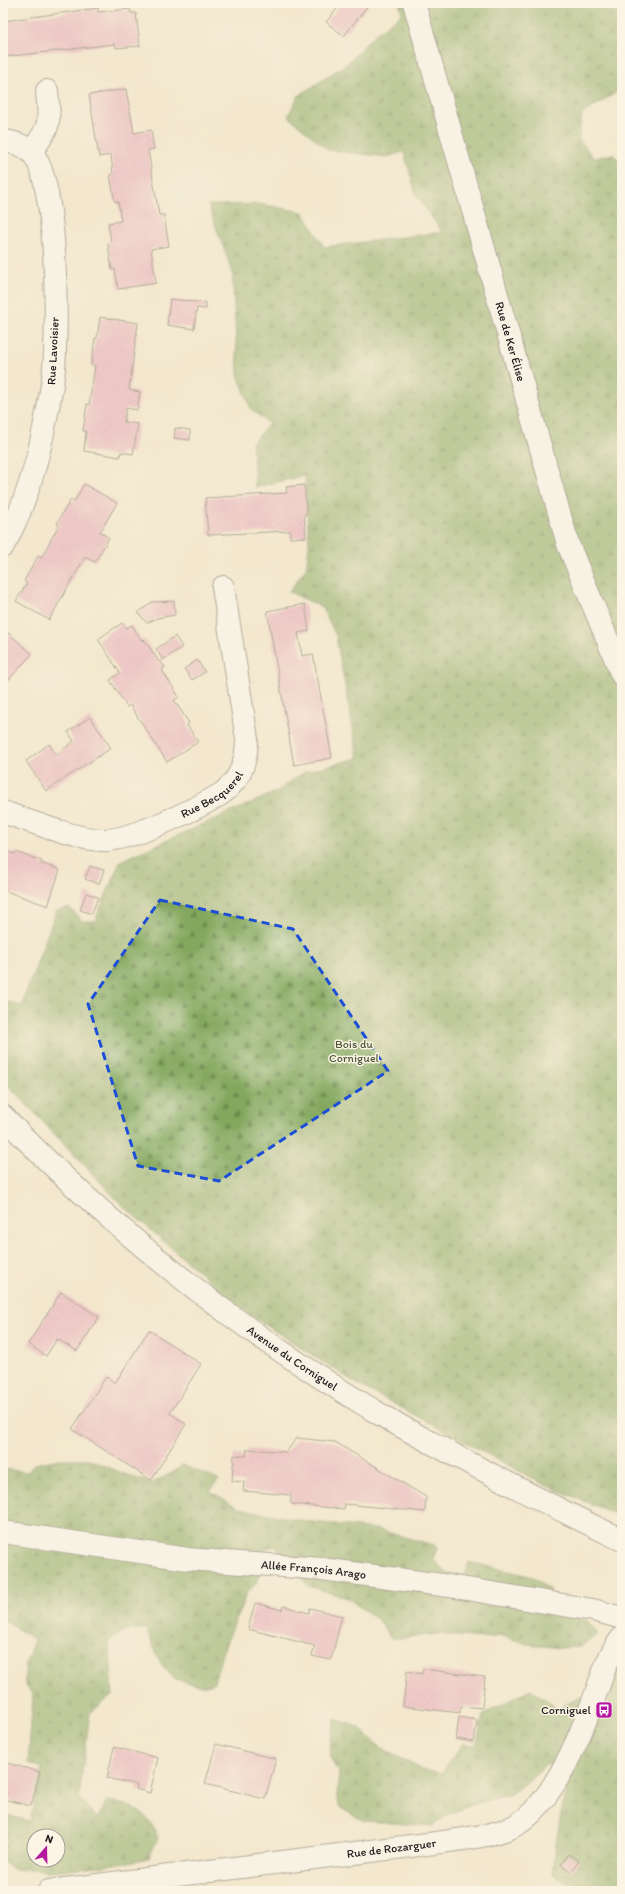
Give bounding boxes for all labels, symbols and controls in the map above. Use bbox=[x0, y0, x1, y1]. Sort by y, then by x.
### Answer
street label: Rue de Ker Élise bbox=[492, 300, 528, 383]
street label: Rue Lavoisier bbox=[44, 316, 62, 385]
street label: Rue Becquerel bbox=[179, 768, 246, 821]
park label: Bois du Corniguel bbox=[329, 1037, 380, 1065]
street label: Avenue du Corniguel bbox=[244, 1323, 341, 1394]
street label: Allée François Arago bbox=[260, 1557, 367, 1582]
bus stop icon: Corniguel bbox=[594, 1700, 614, 1720]
place label: Corniguel bbox=[541, 1703, 592, 1717]
north arrow bbox=[26, 1828, 66, 1868]
text: N bbox=[44, 1832, 55, 1846]
street label: Rue de Rozarguer bbox=[346, 1836, 437, 1861]

